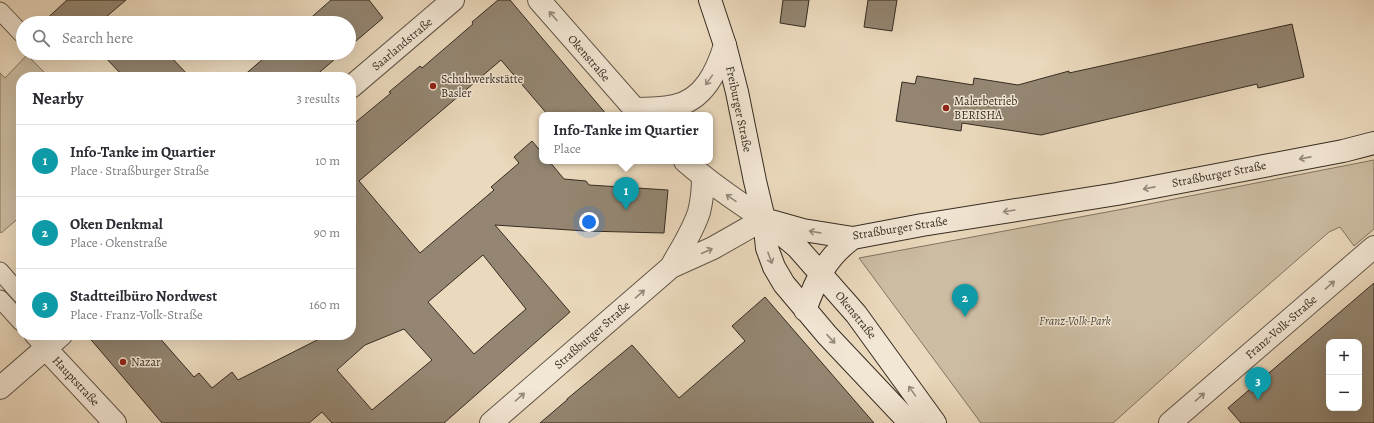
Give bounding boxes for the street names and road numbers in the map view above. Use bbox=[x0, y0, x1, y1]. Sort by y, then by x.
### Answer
street label: Saarlandstraße bbox=[368, 14, 436, 74]
street label: Okenstraße bbox=[564, 31, 614, 85]
street label: Freiburger Straße bbox=[722, 65, 756, 153]
street label: Straßburger Straße bbox=[1170, 157, 1268, 191]
street label: Straßburger Straße bbox=[851, 213, 949, 243]
street label: Okenstraße bbox=[832, 288, 880, 342]
street label: Franz-Volk-Straße bbox=[1242, 291, 1320, 363]
street label: Straßburger Straße bbox=[551, 298, 633, 372]
street label: Hauptstraße bbox=[49, 353, 103, 409]

